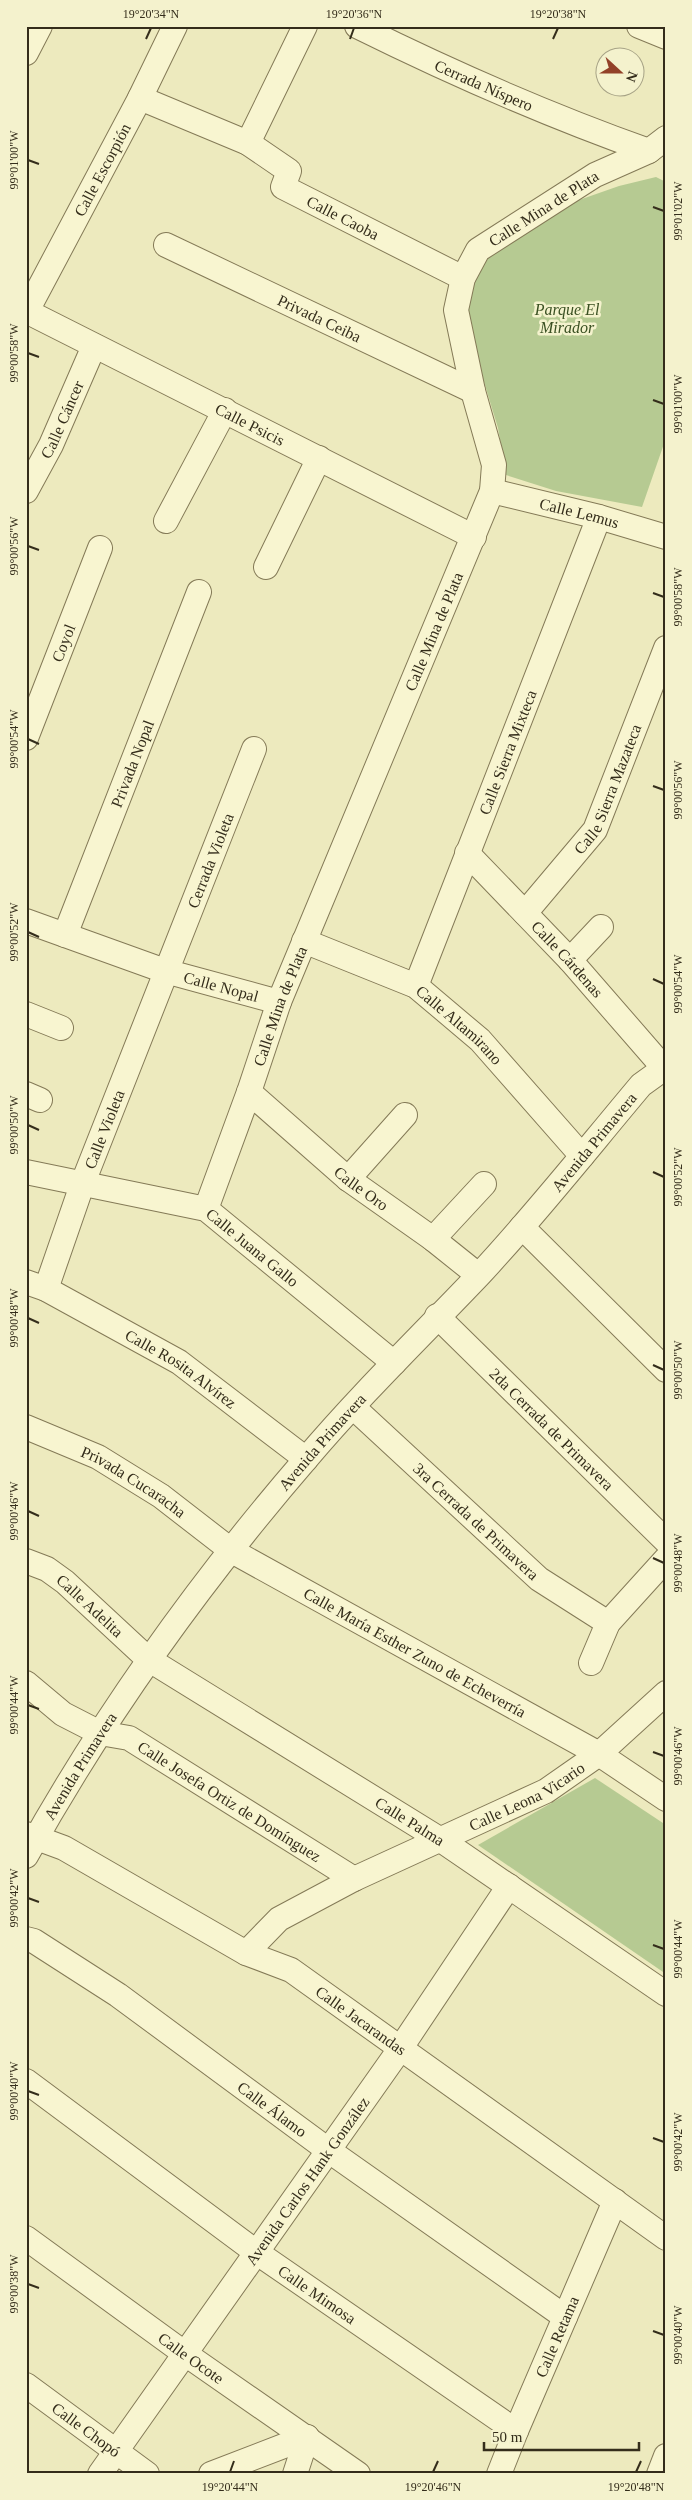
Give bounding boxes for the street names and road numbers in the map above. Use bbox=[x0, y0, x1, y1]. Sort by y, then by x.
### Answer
street label: Cerrada Níspero bbox=[432, 56, 535, 114]
street label: Calle Escorpión bbox=[71, 121, 134, 219]
street label: Calle Mina de Plata bbox=[486, 167, 602, 250]
street label: Calle Caoba bbox=[304, 192, 382, 243]
street label: Privada Ceiba bbox=[275, 291, 364, 346]
street label: Calle Cáncer bbox=[37, 378, 87, 462]
street label: Calle Psicis bbox=[212, 400, 287, 449]
street label: Calle Lemus bbox=[538, 495, 621, 532]
street label: Calle Mina de Plata bbox=[402, 570, 466, 693]
street label: Coyol bbox=[48, 621, 79, 664]
street label: Calle Sierra Mixteca bbox=[476, 688, 540, 817]
street label: Privada Nopal bbox=[108, 717, 157, 810]
street label: Calle Sierra Mazateca bbox=[571, 722, 644, 857]
street label: Cerrada Violeta bbox=[184, 811, 237, 910]
street label: Calle Cárdenas bbox=[528, 918, 606, 1001]
street label: Calle Mina de Plata bbox=[250, 944, 310, 1068]
street label: Calle Nopal bbox=[182, 968, 261, 1005]
street label: Calle Altamirano bbox=[413, 982, 505, 1068]
street label: Calle Violeta bbox=[81, 1087, 128, 1171]
street label: Avenida Primavera bbox=[548, 1089, 640, 1195]
street label: Calle Oro bbox=[331, 1163, 391, 1214]
street label: Calle Juana Gallo bbox=[203, 1205, 302, 1290]
street label: Calle Rosita Alvírez bbox=[122, 1326, 240, 1412]
street label: 2da Cerrada de Primavera bbox=[486, 1365, 617, 1494]
street label: Avenida Primavera bbox=[275, 1390, 369, 1494]
street label: Privada Cucaracha bbox=[79, 1443, 189, 1521]
street label: 3ra Cerrada de Primavera bbox=[410, 1460, 542, 1583]
street label: Calle Adelita bbox=[53, 1571, 126, 1641]
street label: Calle María Esther Zuno de Echeverría bbox=[301, 1584, 529, 1721]
street label: Avenida Primavera bbox=[41, 1709, 120, 1823]
street label: Calle Josefa Ortiz de Domínguez bbox=[135, 1738, 324, 1865]
street label: Calle Leona Vicario bbox=[466, 1759, 588, 1834]
street label: Calle Palma bbox=[372, 1794, 447, 1849]
street label: Calle Jacarandas bbox=[312, 1983, 409, 2059]
street label: Calle Álamo bbox=[234, 2078, 310, 2140]
street label: Avenida Carlos Hank González bbox=[242, 2094, 373, 2268]
street label: Calle Mimosa bbox=[275, 2262, 359, 2327]
street label: Calle Retama bbox=[532, 2294, 582, 2380]
street label: Calle Ocote bbox=[155, 2329, 227, 2387]
street label: Calle Chopó bbox=[49, 2399, 124, 2461]

